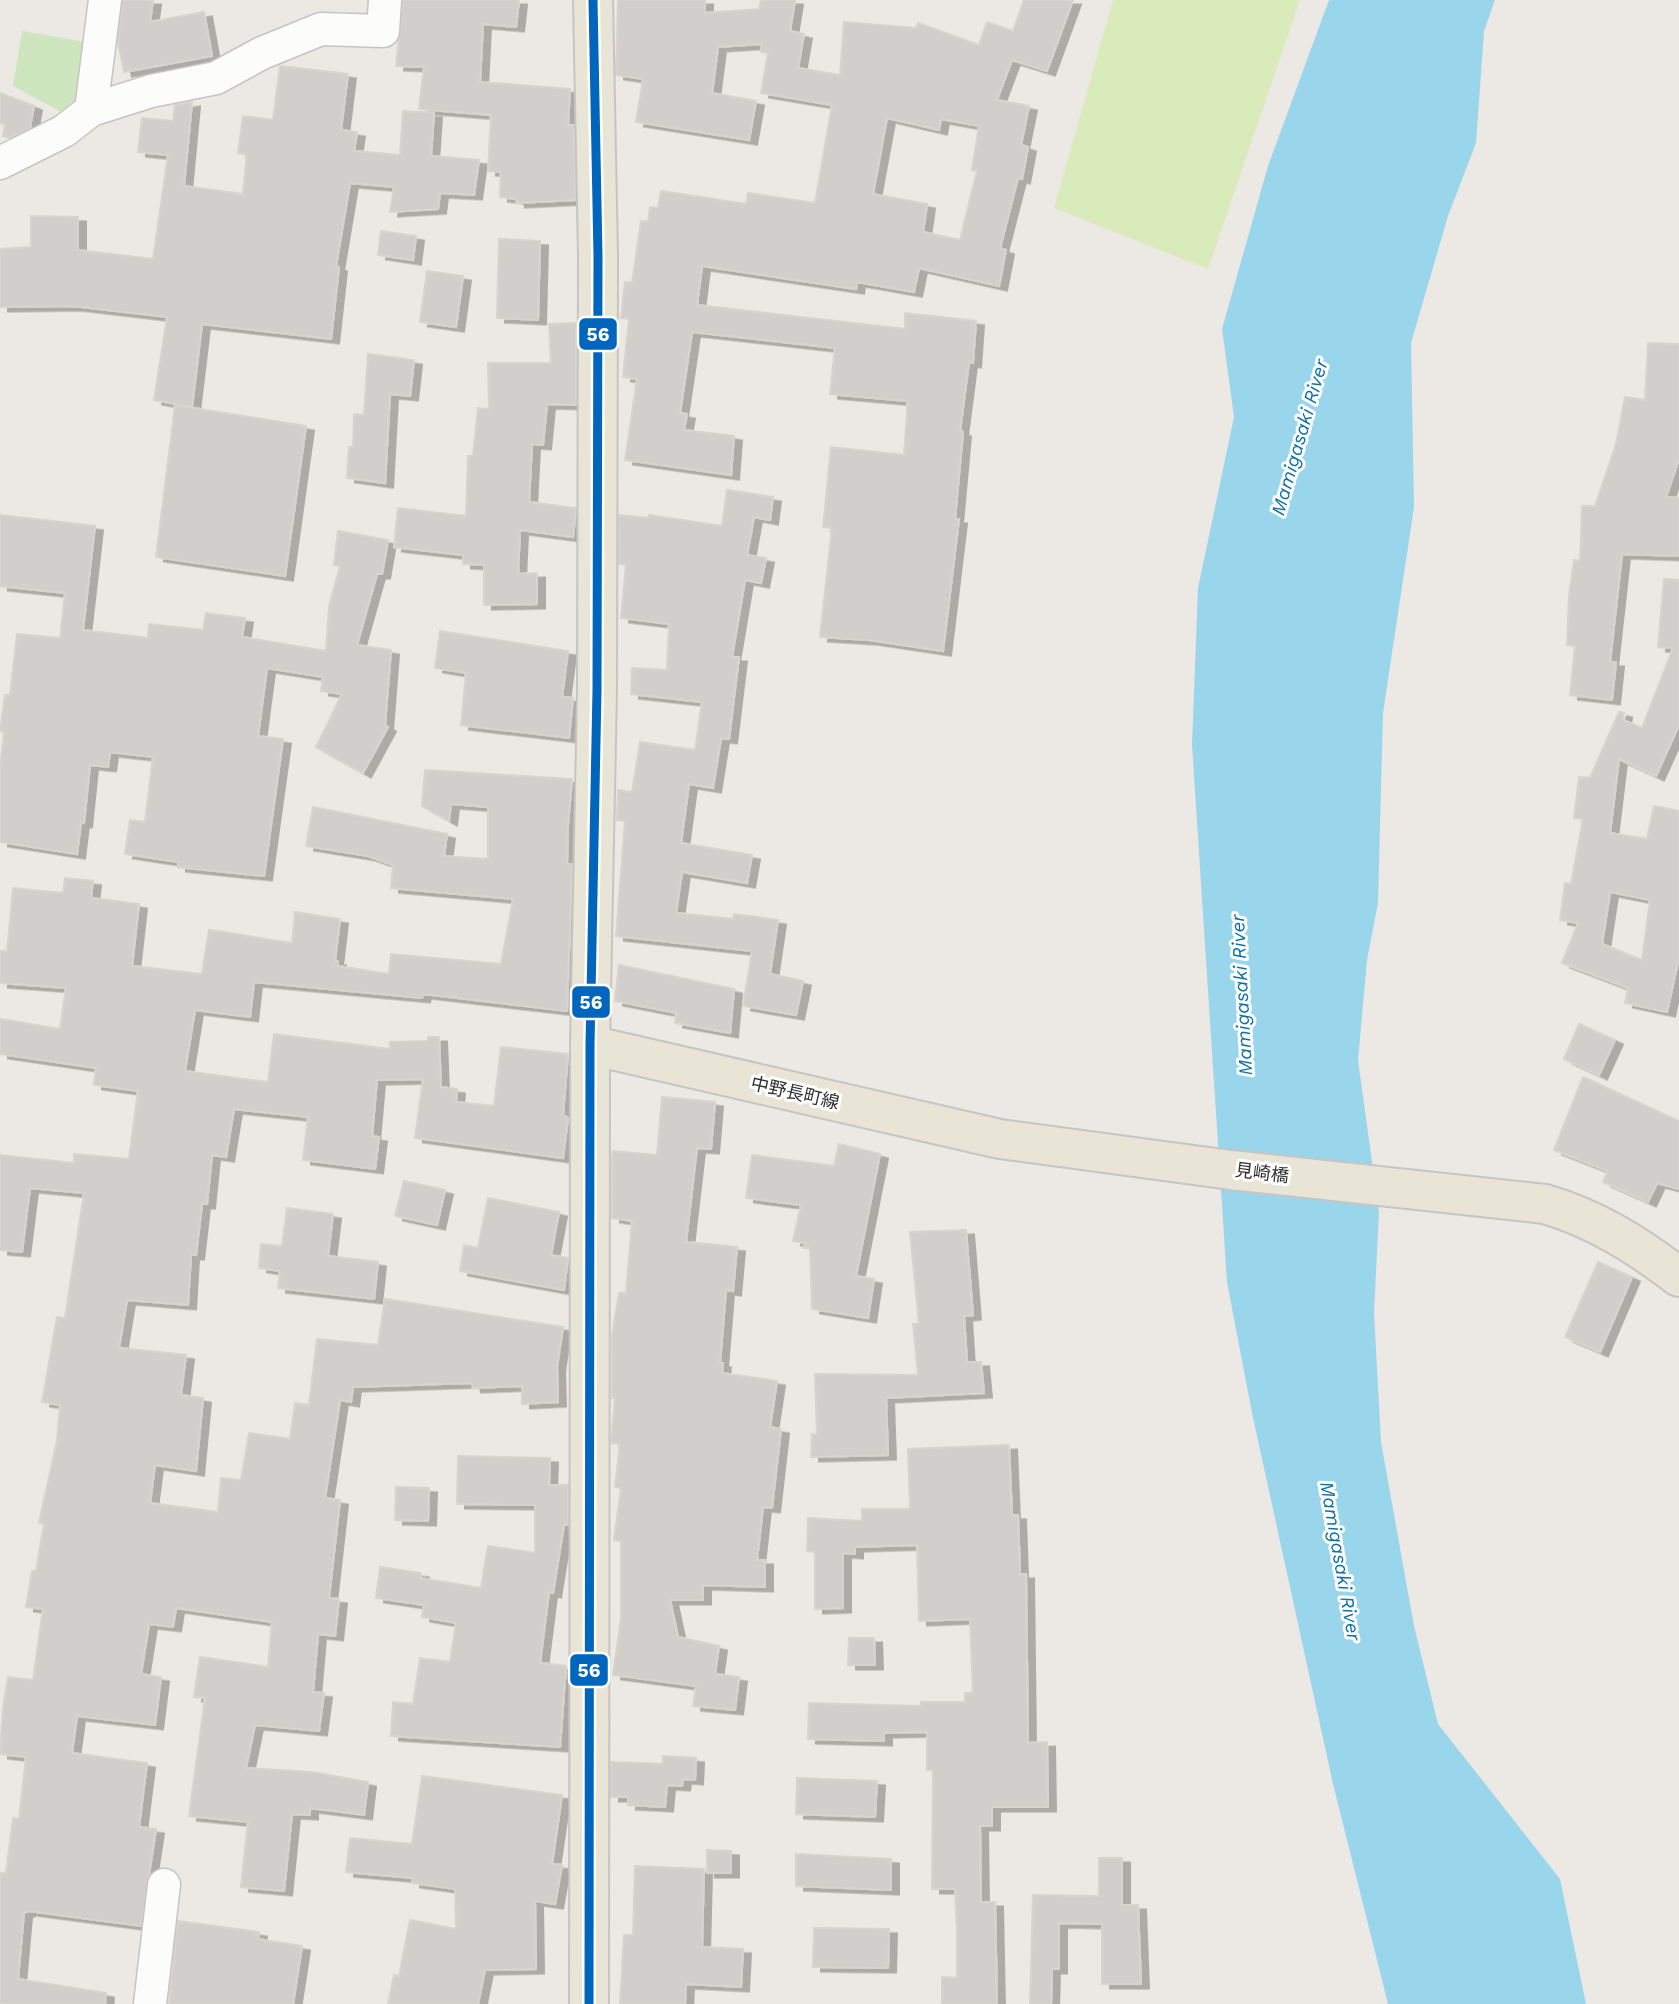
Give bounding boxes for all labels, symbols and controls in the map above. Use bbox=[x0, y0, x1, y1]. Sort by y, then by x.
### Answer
line badge: 56 bbox=[578, 317, 618, 351]
text: 56 bbox=[587, 323, 610, 346]
water label: Mamigasaki River bbox=[1266, 356, 1333, 518]
water label: Mamigasaki River bbox=[1226, 913, 1257, 1076]
line badge: 56 bbox=[571, 985, 611, 1019]
text: 56 bbox=[580, 991, 603, 1014]
street label: 中野長町線 bbox=[749, 1072, 841, 1113]
street label: 見崎橋 bbox=[1234, 1159, 1290, 1186]
water label: Mamigasaki River bbox=[1315, 1480, 1366, 1643]
line badge: 56 bbox=[569, 1653, 609, 1687]
text: 56 bbox=[578, 1659, 601, 1682]

